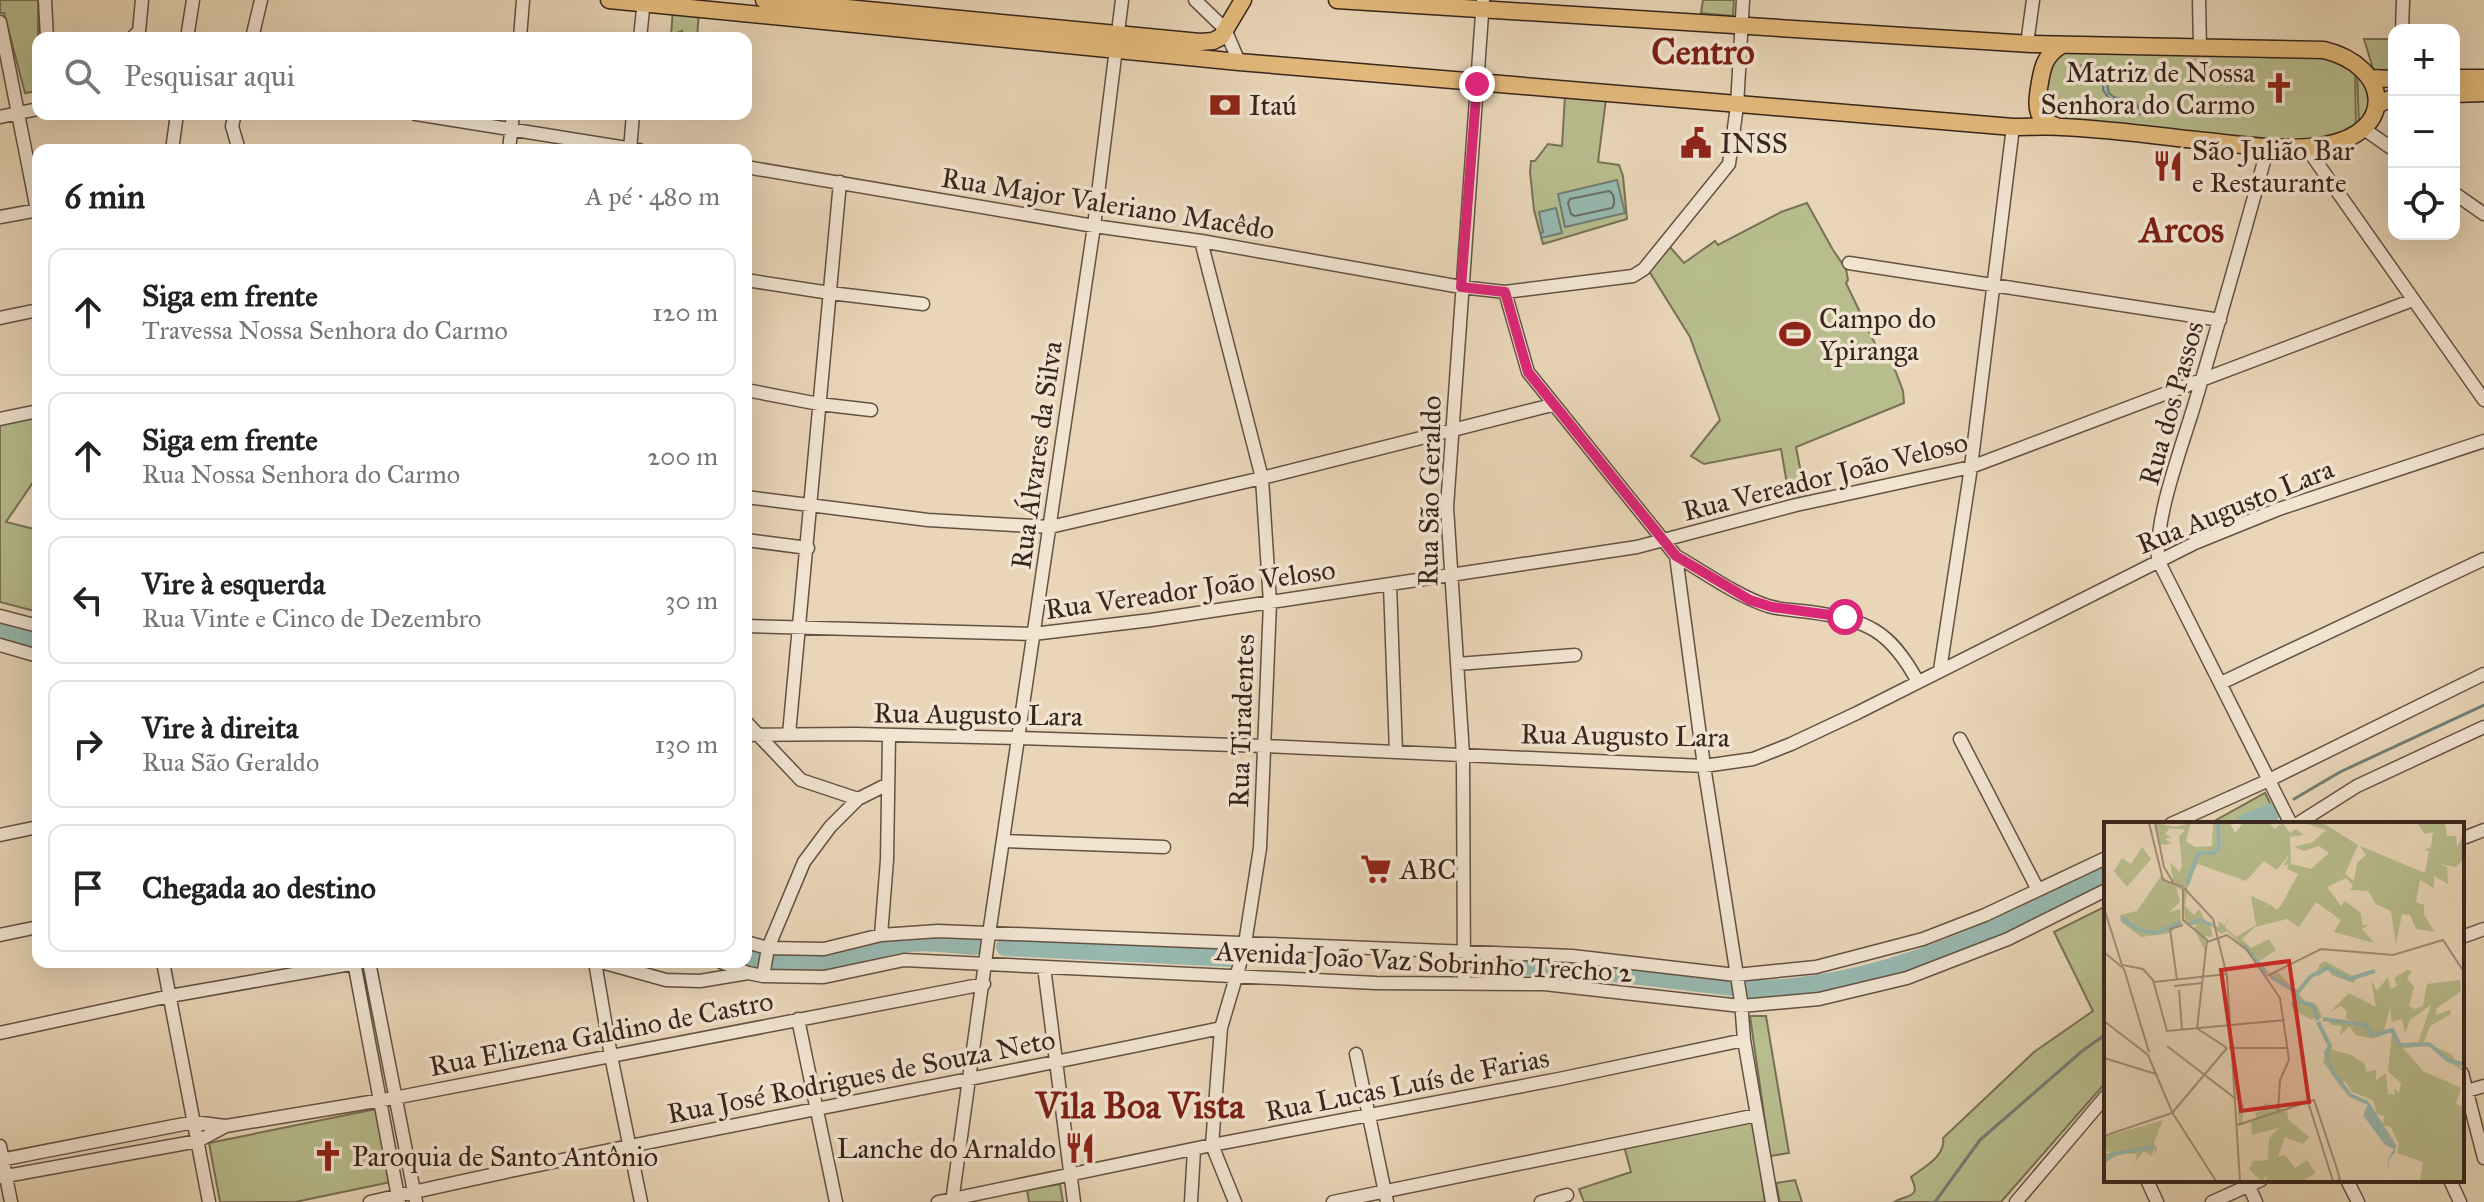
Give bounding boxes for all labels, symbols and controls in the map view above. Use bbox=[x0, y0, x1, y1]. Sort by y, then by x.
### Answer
map controls bbox=[2388, 24, 2460, 240]
button: + bbox=[2388, 24, 2460, 96]
district label: Centro bbox=[1651, 30, 1755, 74]
search box bbox=[32, 32, 752, 120]
icon: search bbox=[60, 54, 104, 98]
place label: Matriz de Nossa Senhora do Carmo bbox=[2040, 55, 2255, 122]
text: Pesquisar aqui bbox=[124, 58, 295, 94]
route end bbox=[1459, 66, 1495, 102]
church icon: Matriz de Nossa Senhora do Carmo bbox=[2262, 71, 2296, 105]
bank icon: Itaú bbox=[1208, 88, 1242, 122]
place label: Itaú bbox=[1249, 88, 1297, 123]
button: − bbox=[2388, 96, 2460, 168]
public building icon: INSS bbox=[1679, 126, 1713, 160]
place label: INSS bbox=[1720, 126, 1788, 161]
place label: São Julião Bar e Restaurante bbox=[2192, 133, 2355, 200]
restaurant icon: São Julião Bar e Restaurante bbox=[2151, 149, 2185, 183]
street label: Rua Major Valeriano Macêdo bbox=[939, 160, 1277, 247]
button: locate bbox=[2388, 168, 2460, 240]
text: 6 min bbox=[64, 176, 145, 217]
text: A pé · 480 m bbox=[585, 180, 720, 212]
district label: Arcos bbox=[2138, 208, 2224, 252]
text: Siga em frente bbox=[142, 278, 318, 314]
icon: ahead bbox=[66, 290, 110, 334]
text: 120 m bbox=[652, 296, 718, 328]
place label: Campo do Ypiranga bbox=[1819, 301, 1936, 368]
text: Travessa Nossa Senhora do Carmo bbox=[142, 314, 508, 346]
sports icon: Campo do Ypiranga bbox=[1778, 317, 1812, 351]
street label: Rua dos Passos bbox=[2131, 317, 2212, 489]
street label: Rua Álvares da Silva bbox=[1003, 339, 1070, 571]
street label: Rua São Geraldo bbox=[1410, 395, 1449, 587]
text: Siga em frente bbox=[142, 422, 318, 458]
street label: Rua Vereador João Veloso bbox=[1679, 424, 1971, 529]
icon: ahead bbox=[66, 434, 110, 478]
text: 200 m bbox=[647, 440, 718, 472]
street label: Rua Augusto Lara bbox=[2132, 451, 2339, 562]
text: Rua Nossa Senhora do Carmo bbox=[142, 458, 460, 490]
street label: Rua Vereador João Veloso bbox=[1043, 552, 1337, 627]
text: Vire à esquerda bbox=[142, 566, 325, 602]
icon: left bbox=[66, 578, 110, 622]
text: 30 m bbox=[665, 584, 718, 616]
route start bbox=[1827, 599, 1863, 635]
text: Rua Vinte e Cinco de Dezembro bbox=[142, 602, 481, 634]
street label: Rua Tiradentes bbox=[1221, 633, 1262, 809]
street label: Rua Augusto Lara bbox=[873, 695, 1083, 734]
text: Vire à direita bbox=[142, 710, 298, 746]
street label: Rua Augusto Lara bbox=[1520, 716, 1730, 755]
icon: right bbox=[66, 722, 110, 766]
text: 130 m bbox=[655, 728, 718, 760]
text: Rua São Geraldo bbox=[142, 746, 319, 778]
inset map bbox=[2104, 822, 2464, 1182]
supermarket icon: ABC bbox=[1359, 852, 1393, 886]
place label: ABC bbox=[1399, 852, 1456, 887]
icon: arrive bbox=[66, 866, 110, 910]
text: Chegada ao destino bbox=[142, 870, 376, 906]
street label: Avenida João Vaz Sobrinho Trecho 2 bbox=[1214, 933, 1634, 990]
street label: Rua Elizena Galdino de Castro bbox=[426, 983, 776, 1084]
street label: Rua José Rodrigues de Souza Neto bbox=[664, 1022, 1058, 1131]
street label: Rua Lucas Luís de Farias bbox=[1262, 1040, 1552, 1129]
district label: Vila Boa Vista bbox=[1035, 1084, 1245, 1128]
place label: Lanche do Arnaldo bbox=[837, 1131, 1056, 1166]
restaurant icon: Lanche do Arnaldo bbox=[1063, 1131, 1097, 1165]
church icon: Paroquia de Santo Antônio bbox=[311, 1139, 345, 1173]
place label: Paroquia de Santo Antônio bbox=[352, 1139, 658, 1174]

